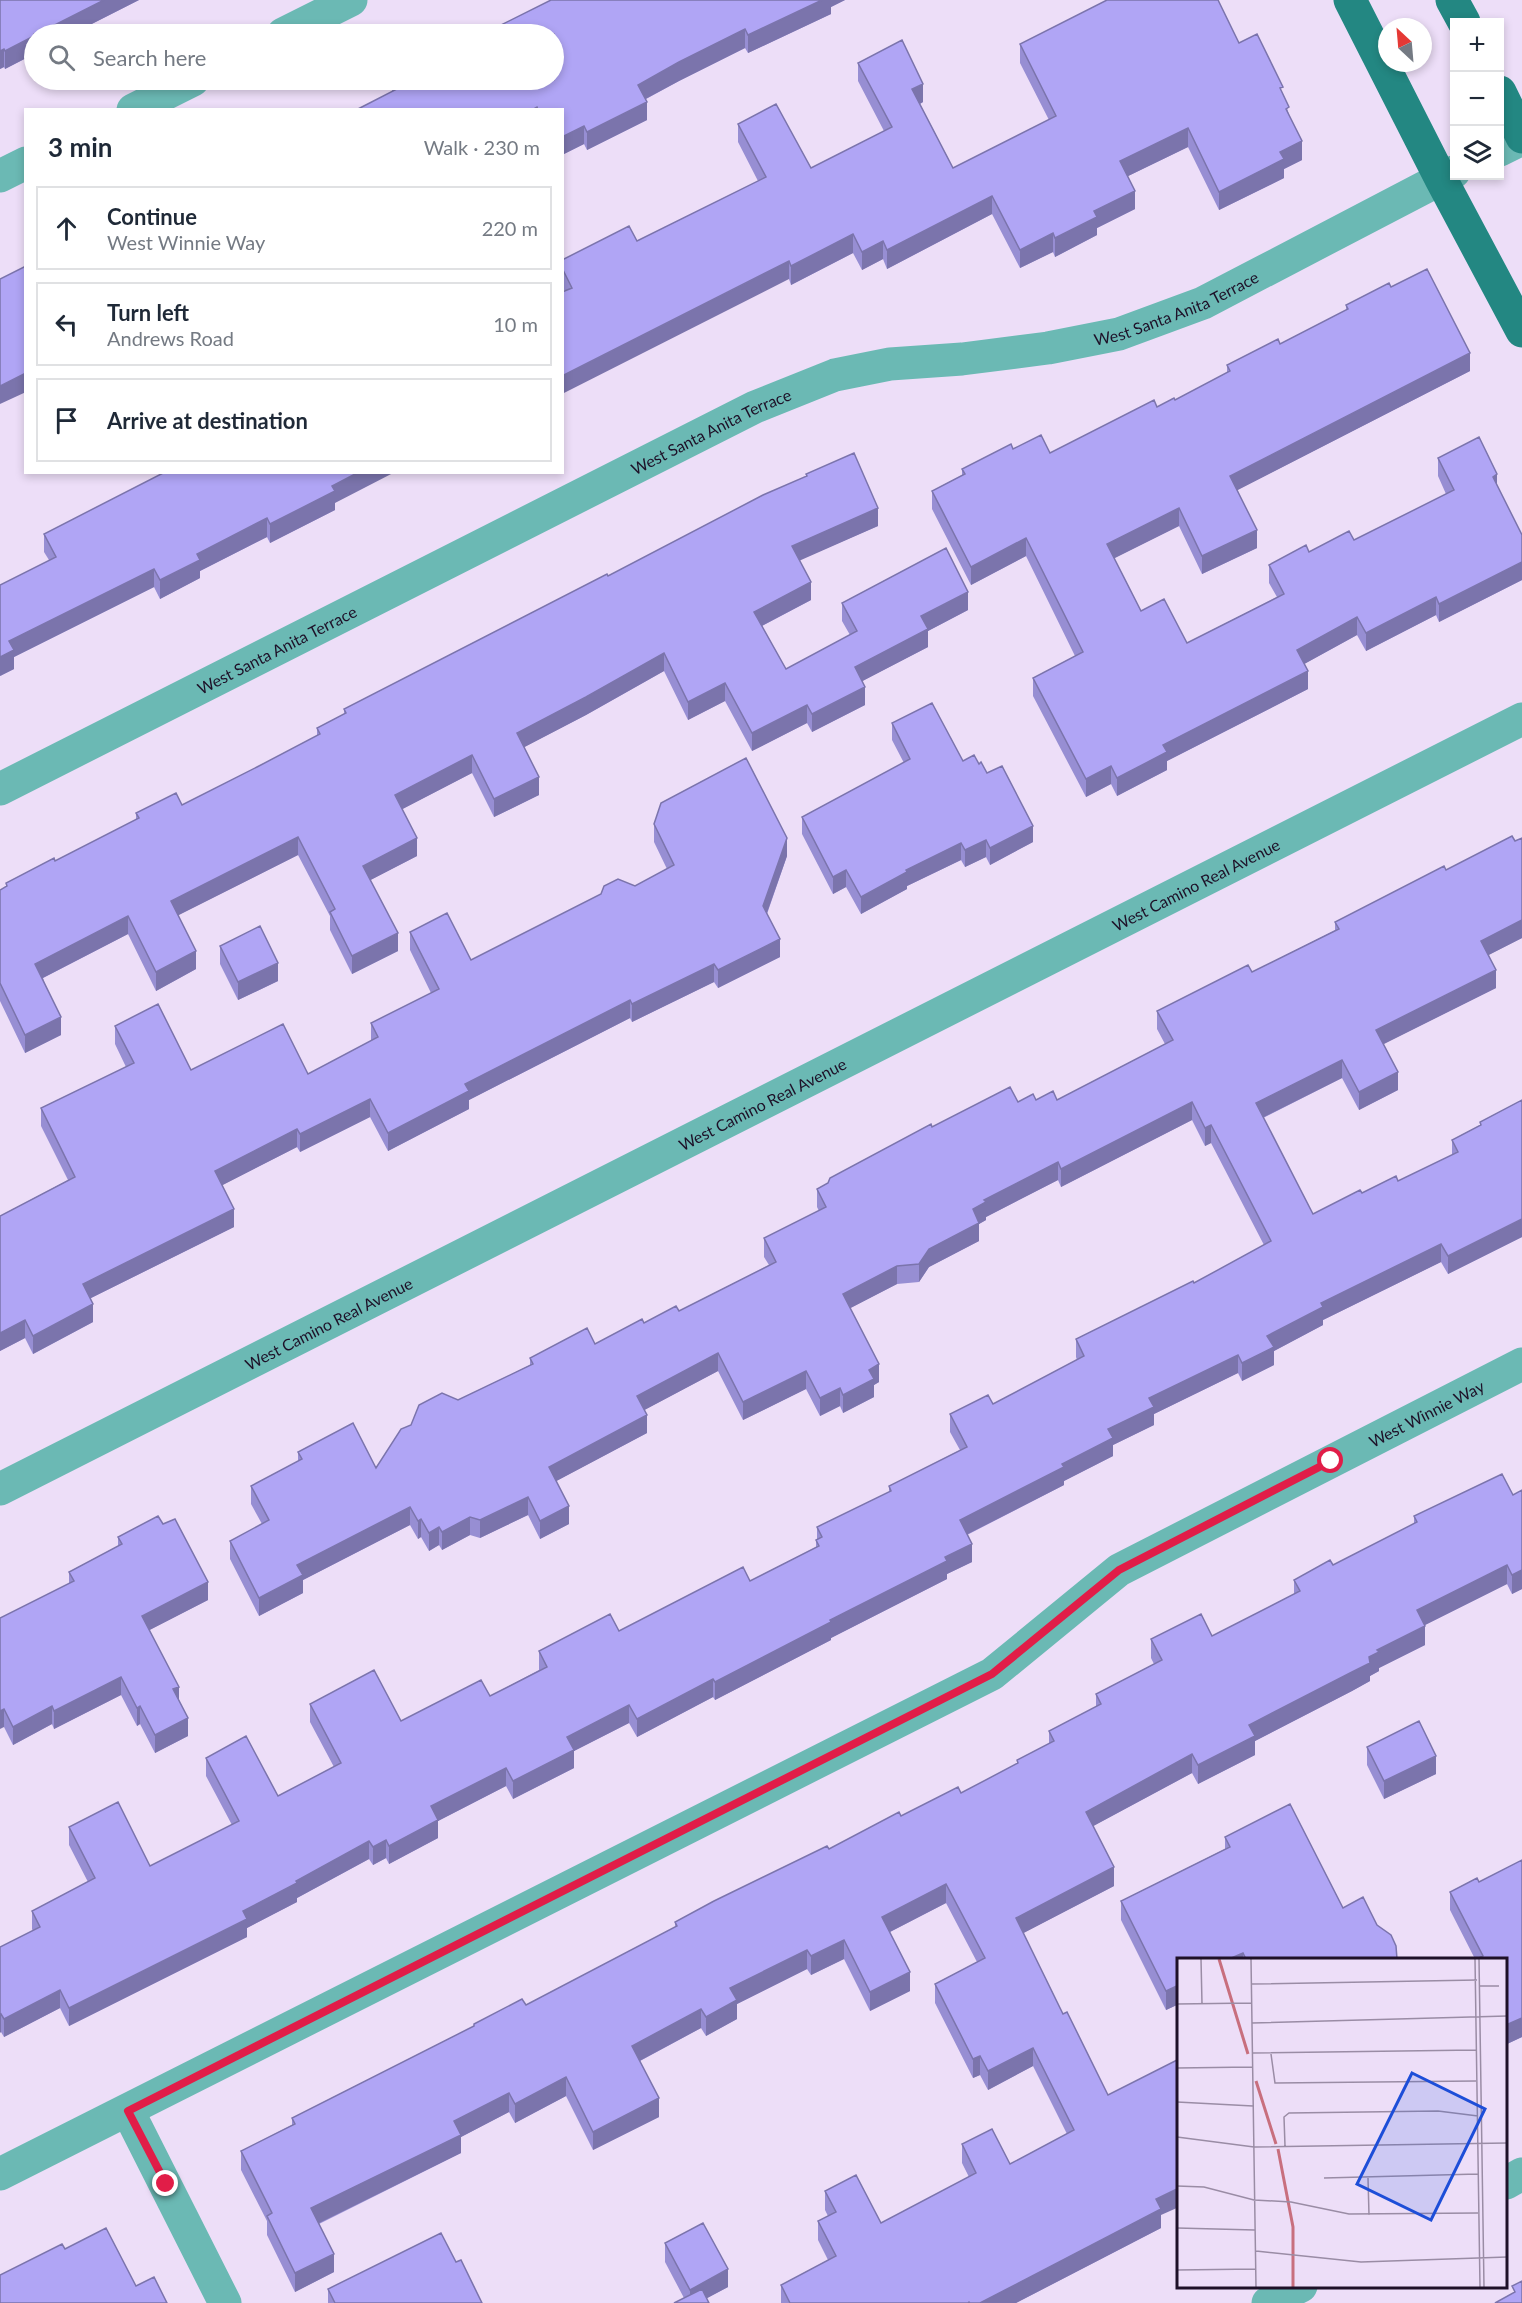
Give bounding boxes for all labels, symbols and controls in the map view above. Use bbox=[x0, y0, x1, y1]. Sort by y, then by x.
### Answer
north arrow bbox=[1378, 18, 1432, 72]
map controls bbox=[1450, 18, 1504, 180]
button: + bbox=[1450, 18, 1504, 72]
search box bbox=[24, 24, 564, 90]
icon: search bbox=[45, 41, 78, 74]
text: Search here bbox=[93, 44, 206, 71]
button: − bbox=[1450, 72, 1504, 126]
button: layers bbox=[1450, 126, 1504, 180]
text: 3 min bbox=[48, 131, 112, 163]
text: Walk · 230 m bbox=[424, 135, 540, 159]
text: Continue bbox=[107, 203, 197, 230]
icon: ahead bbox=[50, 212, 83, 245]
text: 220 m bbox=[482, 216, 538, 240]
text: West Winnie Way bbox=[107, 230, 265, 254]
street label: West Santa Anita Terrace bbox=[1092, 266, 1261, 348]
text: Turn left bbox=[107, 299, 189, 326]
icon: left bbox=[50, 308, 83, 341]
text: 10 m bbox=[493, 312, 538, 336]
text: Andrews Road bbox=[107, 326, 234, 350]
street label: West Santa Anita Terrace bbox=[628, 384, 794, 478]
icon: arrive bbox=[50, 404, 83, 437]
text: Arrive at destination bbox=[107, 407, 308, 434]
street label: West Santa Anita Terrace bbox=[194, 601, 359, 697]
street label: West Camino Real Avenue bbox=[1109, 834, 1283, 934]
street label: West Camino Real Avenue bbox=[675, 1053, 849, 1154]
street label: West Camino Real Avenue bbox=[242, 1273, 415, 1373]
street label: West Winnie Way bbox=[1365, 1375, 1488, 1450]
route start bbox=[1317, 1447, 1343, 1473]
inset map bbox=[1177, 1958, 1507, 2288]
route end bbox=[152, 2170, 178, 2196]

